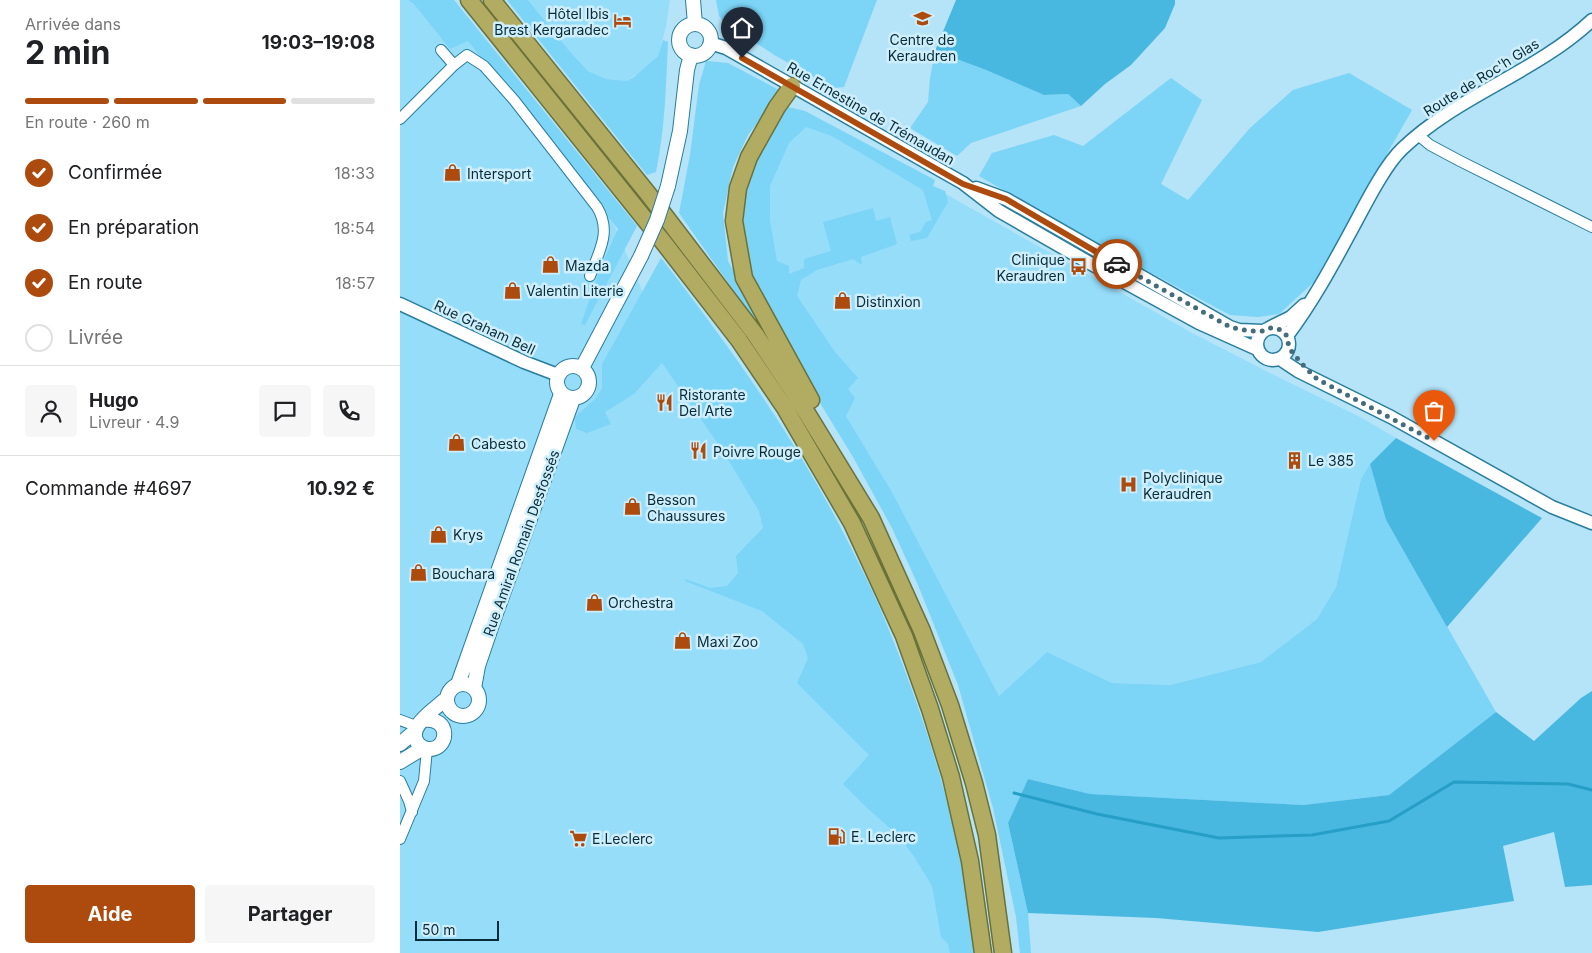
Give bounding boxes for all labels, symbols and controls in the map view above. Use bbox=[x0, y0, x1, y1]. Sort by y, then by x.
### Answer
place label: Hôtel Ibis Brest Kergaradec bbox=[494, 5, 609, 38]
pin bbox=[721, 7, 763, 58]
school or university icon: Centre de Keraudren bbox=[912, 9, 932, 29]
hotel icon: Hôtel Ibis Brest Kergaradec bbox=[613, 11, 633, 31]
text: Arrivée dans bbox=[25, 14, 121, 34]
icon: home bbox=[728, 14, 756, 42]
text: 19:03–19:08 bbox=[261, 31, 375, 54]
place label: Centre de Keraudren bbox=[888, 31, 956, 64]
text: 2 min bbox=[25, 33, 111, 72]
street label: Route de Roc'h Glas bbox=[1420, 35, 1542, 119]
street label: Rue Ernestine de Trémaudan bbox=[784, 58, 958, 168]
text: En route · 260 m bbox=[25, 112, 150, 132]
icon: check bbox=[25, 159, 53, 187]
text: Confirmée bbox=[68, 161, 162, 184]
text: 18:33 bbox=[334, 163, 375, 183]
shop icon: Intersport bbox=[443, 163, 463, 183]
place label: Intersport bbox=[467, 165, 532, 182]
icon: check bbox=[25, 214, 53, 242]
text: En préparation bbox=[68, 216, 199, 239]
text: 18:54 bbox=[334, 218, 375, 238]
courier bbox=[1092, 239, 1142, 289]
icon: car bbox=[1103, 250, 1131, 278]
place label: Clinique Keraudren bbox=[997, 251, 1065, 284]
shop icon: Mazda bbox=[541, 255, 561, 275]
place label: Mazda bbox=[565, 257, 609, 274]
bus stop icon: Clinique Keraudren bbox=[1069, 257, 1089, 277]
icon: check bbox=[25, 269, 53, 297]
text: En route bbox=[68, 271, 143, 294]
text: 18:57 bbox=[335, 273, 375, 293]
shop icon: Valentin Literie bbox=[502, 280, 522, 300]
place label: Valentin Literie bbox=[526, 282, 624, 299]
shop icon: Distinxion bbox=[832, 291, 852, 311]
place label: Distinxion bbox=[856, 293, 921, 310]
street label: Rue Graham Bell bbox=[432, 296, 538, 358]
text: Livrée bbox=[68, 326, 123, 349]
button: person bbox=[25, 385, 77, 437]
button: chat bbox=[259, 385, 311, 437]
button: phone bbox=[323, 385, 375, 437]
place label: Ristorante Del Arte bbox=[679, 386, 746, 419]
text: Hugo bbox=[89, 389, 139, 412]
pin bbox=[1413, 390, 1455, 441]
restaurant icon: Ristorante Del Arte bbox=[655, 392, 675, 412]
icon: bag bbox=[1420, 397, 1448, 425]
text: Livreur · 4.9 bbox=[89, 412, 179, 432]
shop icon: Cabesto bbox=[447, 433, 467, 453]
place label: Cabesto bbox=[471, 435, 526, 452]
restaurant icon: Poivre Rouge bbox=[689, 441, 709, 461]
place label: Poivre Rouge bbox=[713, 443, 801, 460]
street label: Rue Amiral Romain Desfossés bbox=[479, 447, 563, 639]
building icon: Le 385 bbox=[1284, 450, 1304, 470]
place label: Le 385 bbox=[1308, 452, 1354, 469]
place label: Polyclinique Keraudren bbox=[1143, 469, 1223, 502]
hospital icon: Polyclinique Keraudren bbox=[1119, 475, 1139, 495]
text: Commande #4697 bbox=[25, 477, 192, 500]
text: 10.92 € bbox=[307, 477, 375, 500]
place label: Besson Chaussures bbox=[647, 491, 725, 524]
shop icon: Besson Chaussures bbox=[623, 497, 643, 517]
shop icon: Krys bbox=[429, 524, 449, 544]
place label: Krys bbox=[453, 526, 483, 543]
shop icon: Bouchara bbox=[408, 563, 428, 583]
place label: Bouchara bbox=[432, 565, 495, 582]
shop icon: Orchestra bbox=[584, 592, 604, 612]
place label: Orchestra bbox=[608, 594, 673, 611]
shop icon: Maxi Zoo bbox=[673, 631, 693, 651]
place label: Maxi Zoo bbox=[697, 633, 758, 650]
fuel station icon: E. Leclerc bbox=[827, 826, 847, 846]
supermarket icon: E.Leclerc bbox=[568, 828, 588, 848]
place label: E. Leclerc bbox=[851, 828, 916, 845]
place label: E.Leclerc bbox=[592, 830, 653, 847]
button: Aide bbox=[25, 885, 195, 943]
button: Partager bbox=[205, 885, 375, 943]
scale bar bbox=[415, 918, 499, 941]
text: 50 m bbox=[422, 921, 456, 938]

